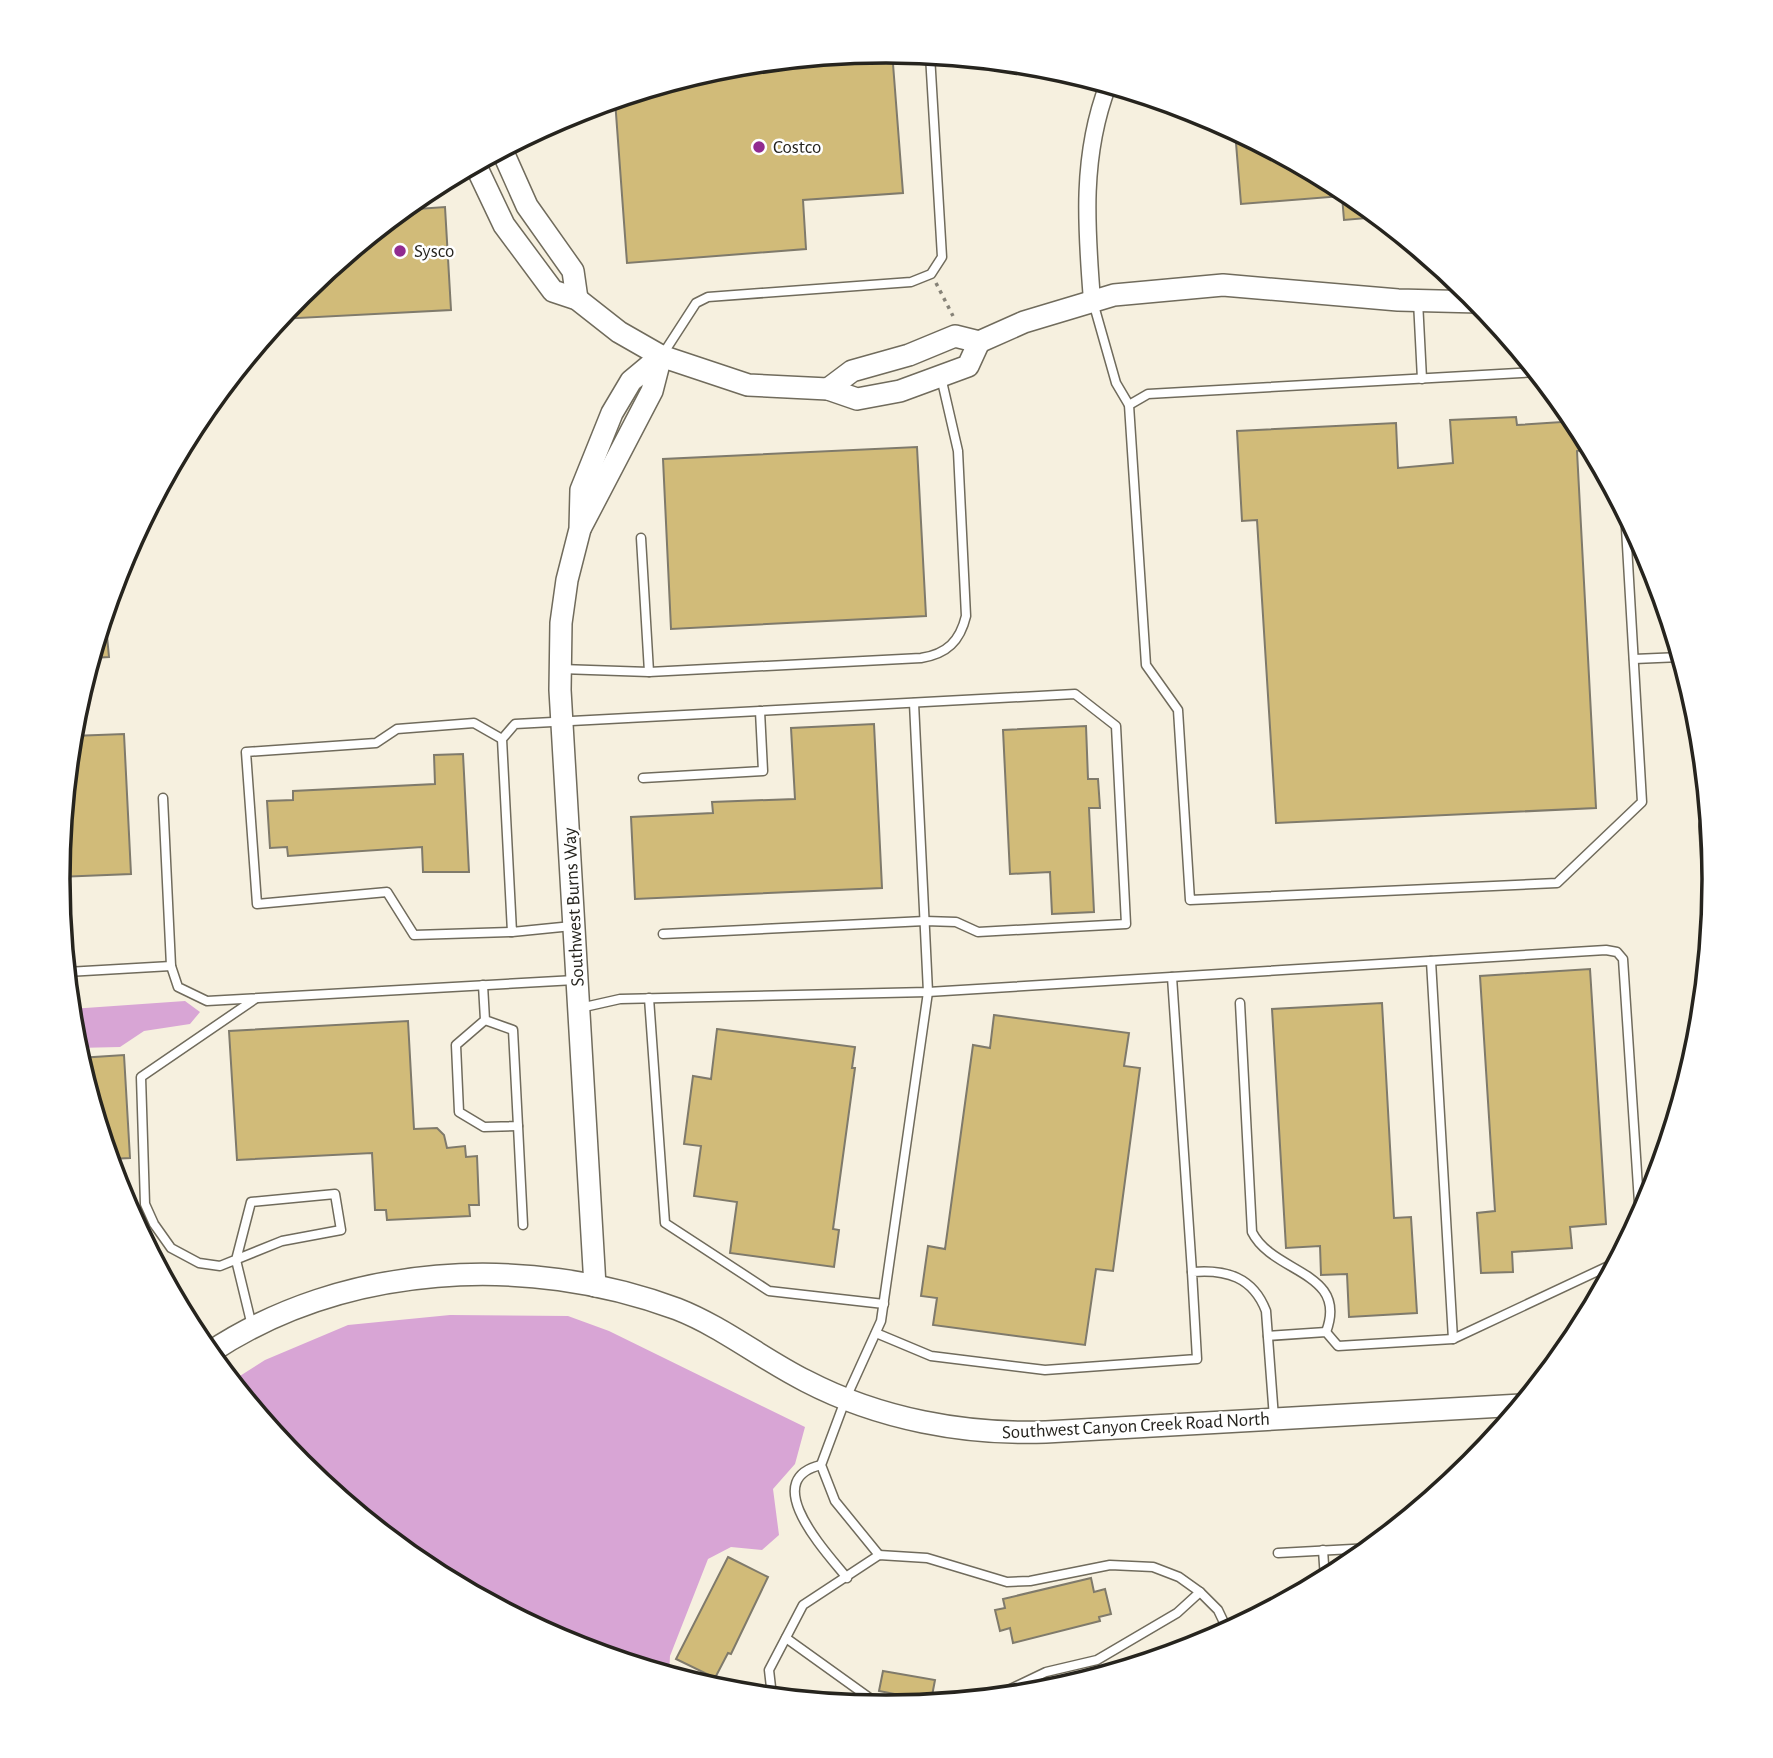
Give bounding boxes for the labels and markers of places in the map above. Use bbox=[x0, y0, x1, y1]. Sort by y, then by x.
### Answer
place label: Costco bbox=[773, 138, 821, 157]
marker: Costco bbox=[751, 139, 767, 155]
place label: Sysco bbox=[414, 242, 454, 261]
marker: Sysco bbox=[392, 243, 408, 259]

